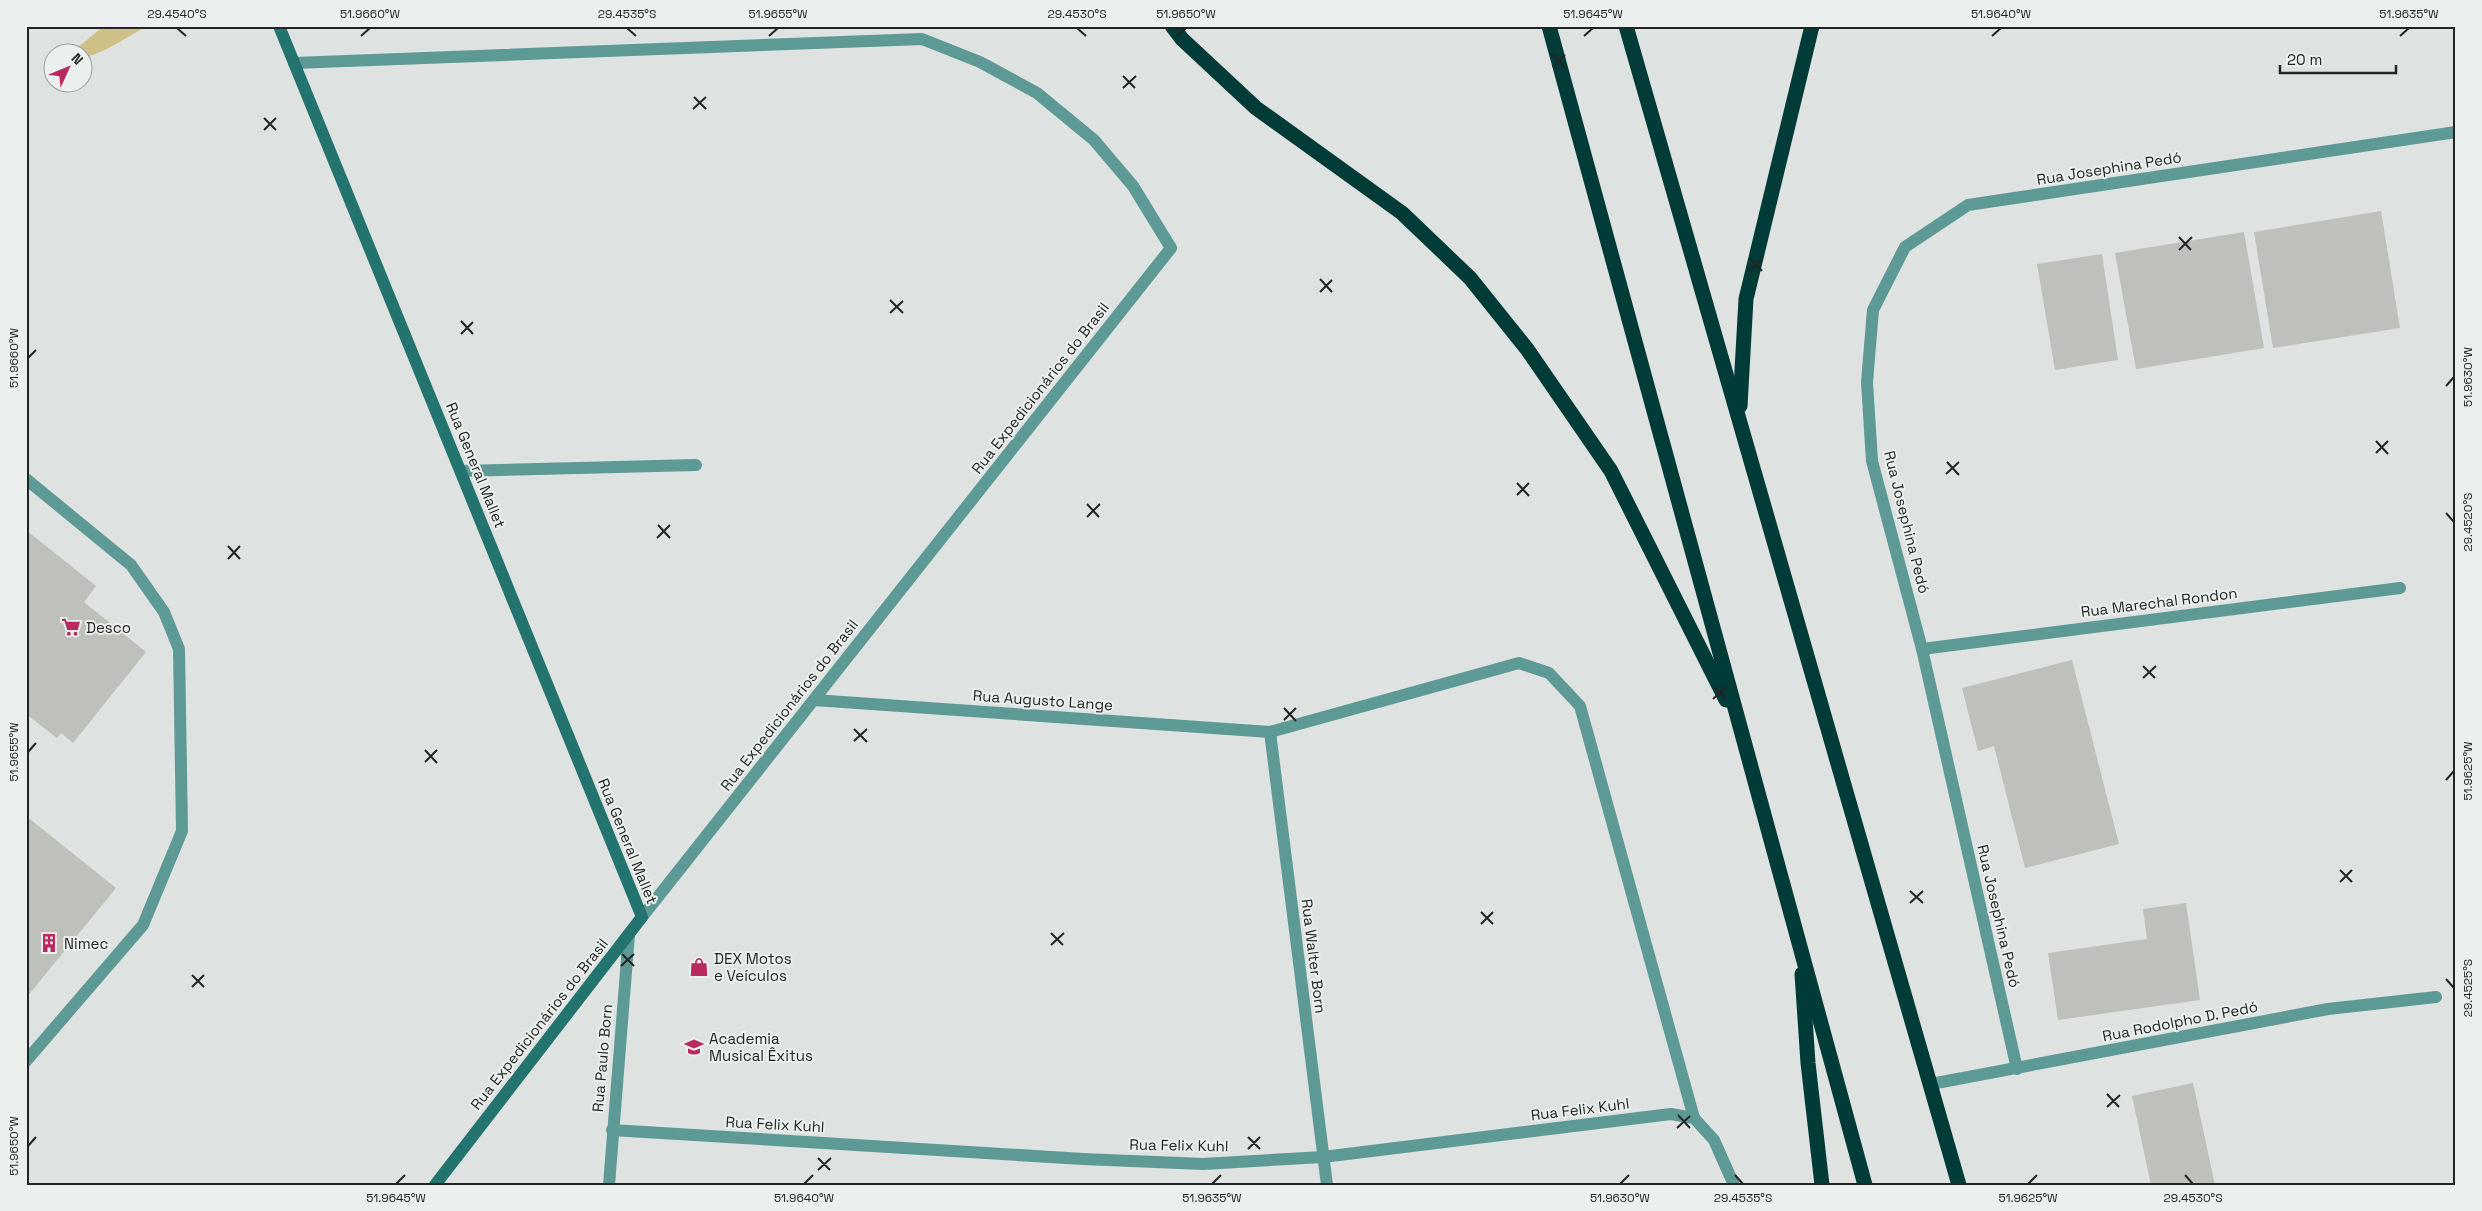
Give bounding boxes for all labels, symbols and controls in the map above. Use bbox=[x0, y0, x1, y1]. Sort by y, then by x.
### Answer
text: 29.4540°S bbox=[147, 6, 207, 22]
text: 51.9660°W bbox=[340, 6, 400, 22]
text: 29.4535°S bbox=[598, 6, 656, 22]
text: 51.9655°W bbox=[748, 6, 808, 22]
text: 29.4530°S bbox=[1047, 6, 1107, 22]
text: 51.9650°W bbox=[1156, 6, 1216, 22]
text: 51.9645°W bbox=[1563, 6, 1623, 22]
text: 51.9640°W bbox=[1971, 6, 2032, 22]
text: 51.9635°W bbox=[2379, 6, 2439, 22]
north arrow bbox=[42, 42, 92, 92]
scale bar bbox=[2280, 42, 2396, 74]
text: N bbox=[68, 49, 87, 69]
text: 20 m bbox=[2287, 50, 2322, 69]
street label: Rua Josephina Pedó bbox=[2035, 147, 2183, 189]
street label: Rua Expedicionários do Brasil bbox=[967, 298, 1113, 478]
text: 51.9660°W bbox=[6, 328, 22, 388]
text: 51.9630°W bbox=[2460, 347, 2476, 407]
street label: Rua General Mallet bbox=[442, 399, 510, 531]
street label: Rua Josephina Pedó bbox=[1880, 449, 1934, 595]
text: 29.4520°S bbox=[2460, 493, 2476, 551]
street label: Rua Marechal Rondon bbox=[2080, 583, 2238, 621]
street label: Rua Expedicionários do Brasil bbox=[716, 615, 862, 795]
supermarket icon: Desco bbox=[60, 616, 82, 638]
place label: Desco bbox=[86, 618, 131, 637]
street label: Rua Augusto Lange bbox=[972, 686, 1114, 714]
text: 51.9655°W bbox=[6, 722, 22, 782]
text: 51.9625°W bbox=[2460, 741, 2476, 801]
street label: Rua General Mallet bbox=[594, 775, 662, 907]
street label: Rua Josephina Pedó bbox=[1973, 842, 2025, 990]
street label: Rua Walter Born bbox=[1298, 898, 1330, 1014]
building icon: Nimec bbox=[38, 932, 60, 954]
place label: Nimec bbox=[64, 934, 108, 953]
street label: Rua Expedicionários do Brasil bbox=[466, 934, 612, 1114]
place label: DEX Motos e Veículos bbox=[714, 949, 792, 985]
shop icon: DEX Motos e Veículos bbox=[688, 956, 710, 978]
text: 29.4525°S bbox=[2460, 959, 2476, 1017]
street label: Rua Rodolpho D. Pedó bbox=[2101, 997, 2259, 1045]
street label: Rua Paulo Born bbox=[588, 1003, 616, 1113]
place label: Academia Musical Êxitus bbox=[709, 1029, 813, 1065]
school or university icon: Academia Musical Êxitus bbox=[683, 1036, 705, 1058]
street label: Rua Felix Kuhl bbox=[1530, 1094, 1630, 1124]
street label: Rua Felix Kuhl bbox=[725, 1112, 825, 1136]
text: 51.9650°W bbox=[6, 1116, 22, 1176]
street label: Rua Felix Kuhl bbox=[1129, 1135, 1229, 1155]
text: 51.9645°W bbox=[366, 1190, 426, 1206]
text: 51.9640°W bbox=[774, 1190, 835, 1206]
text: 51.9635°W bbox=[1182, 1190, 1242, 1206]
text: 51.9630°W bbox=[1590, 1190, 1650, 1206]
text: 29.4535°S bbox=[1714, 1190, 1772, 1206]
text: 51.9625°W bbox=[1998, 1190, 2058, 1206]
text: 29.4530°S bbox=[2163, 1190, 2223, 1206]

